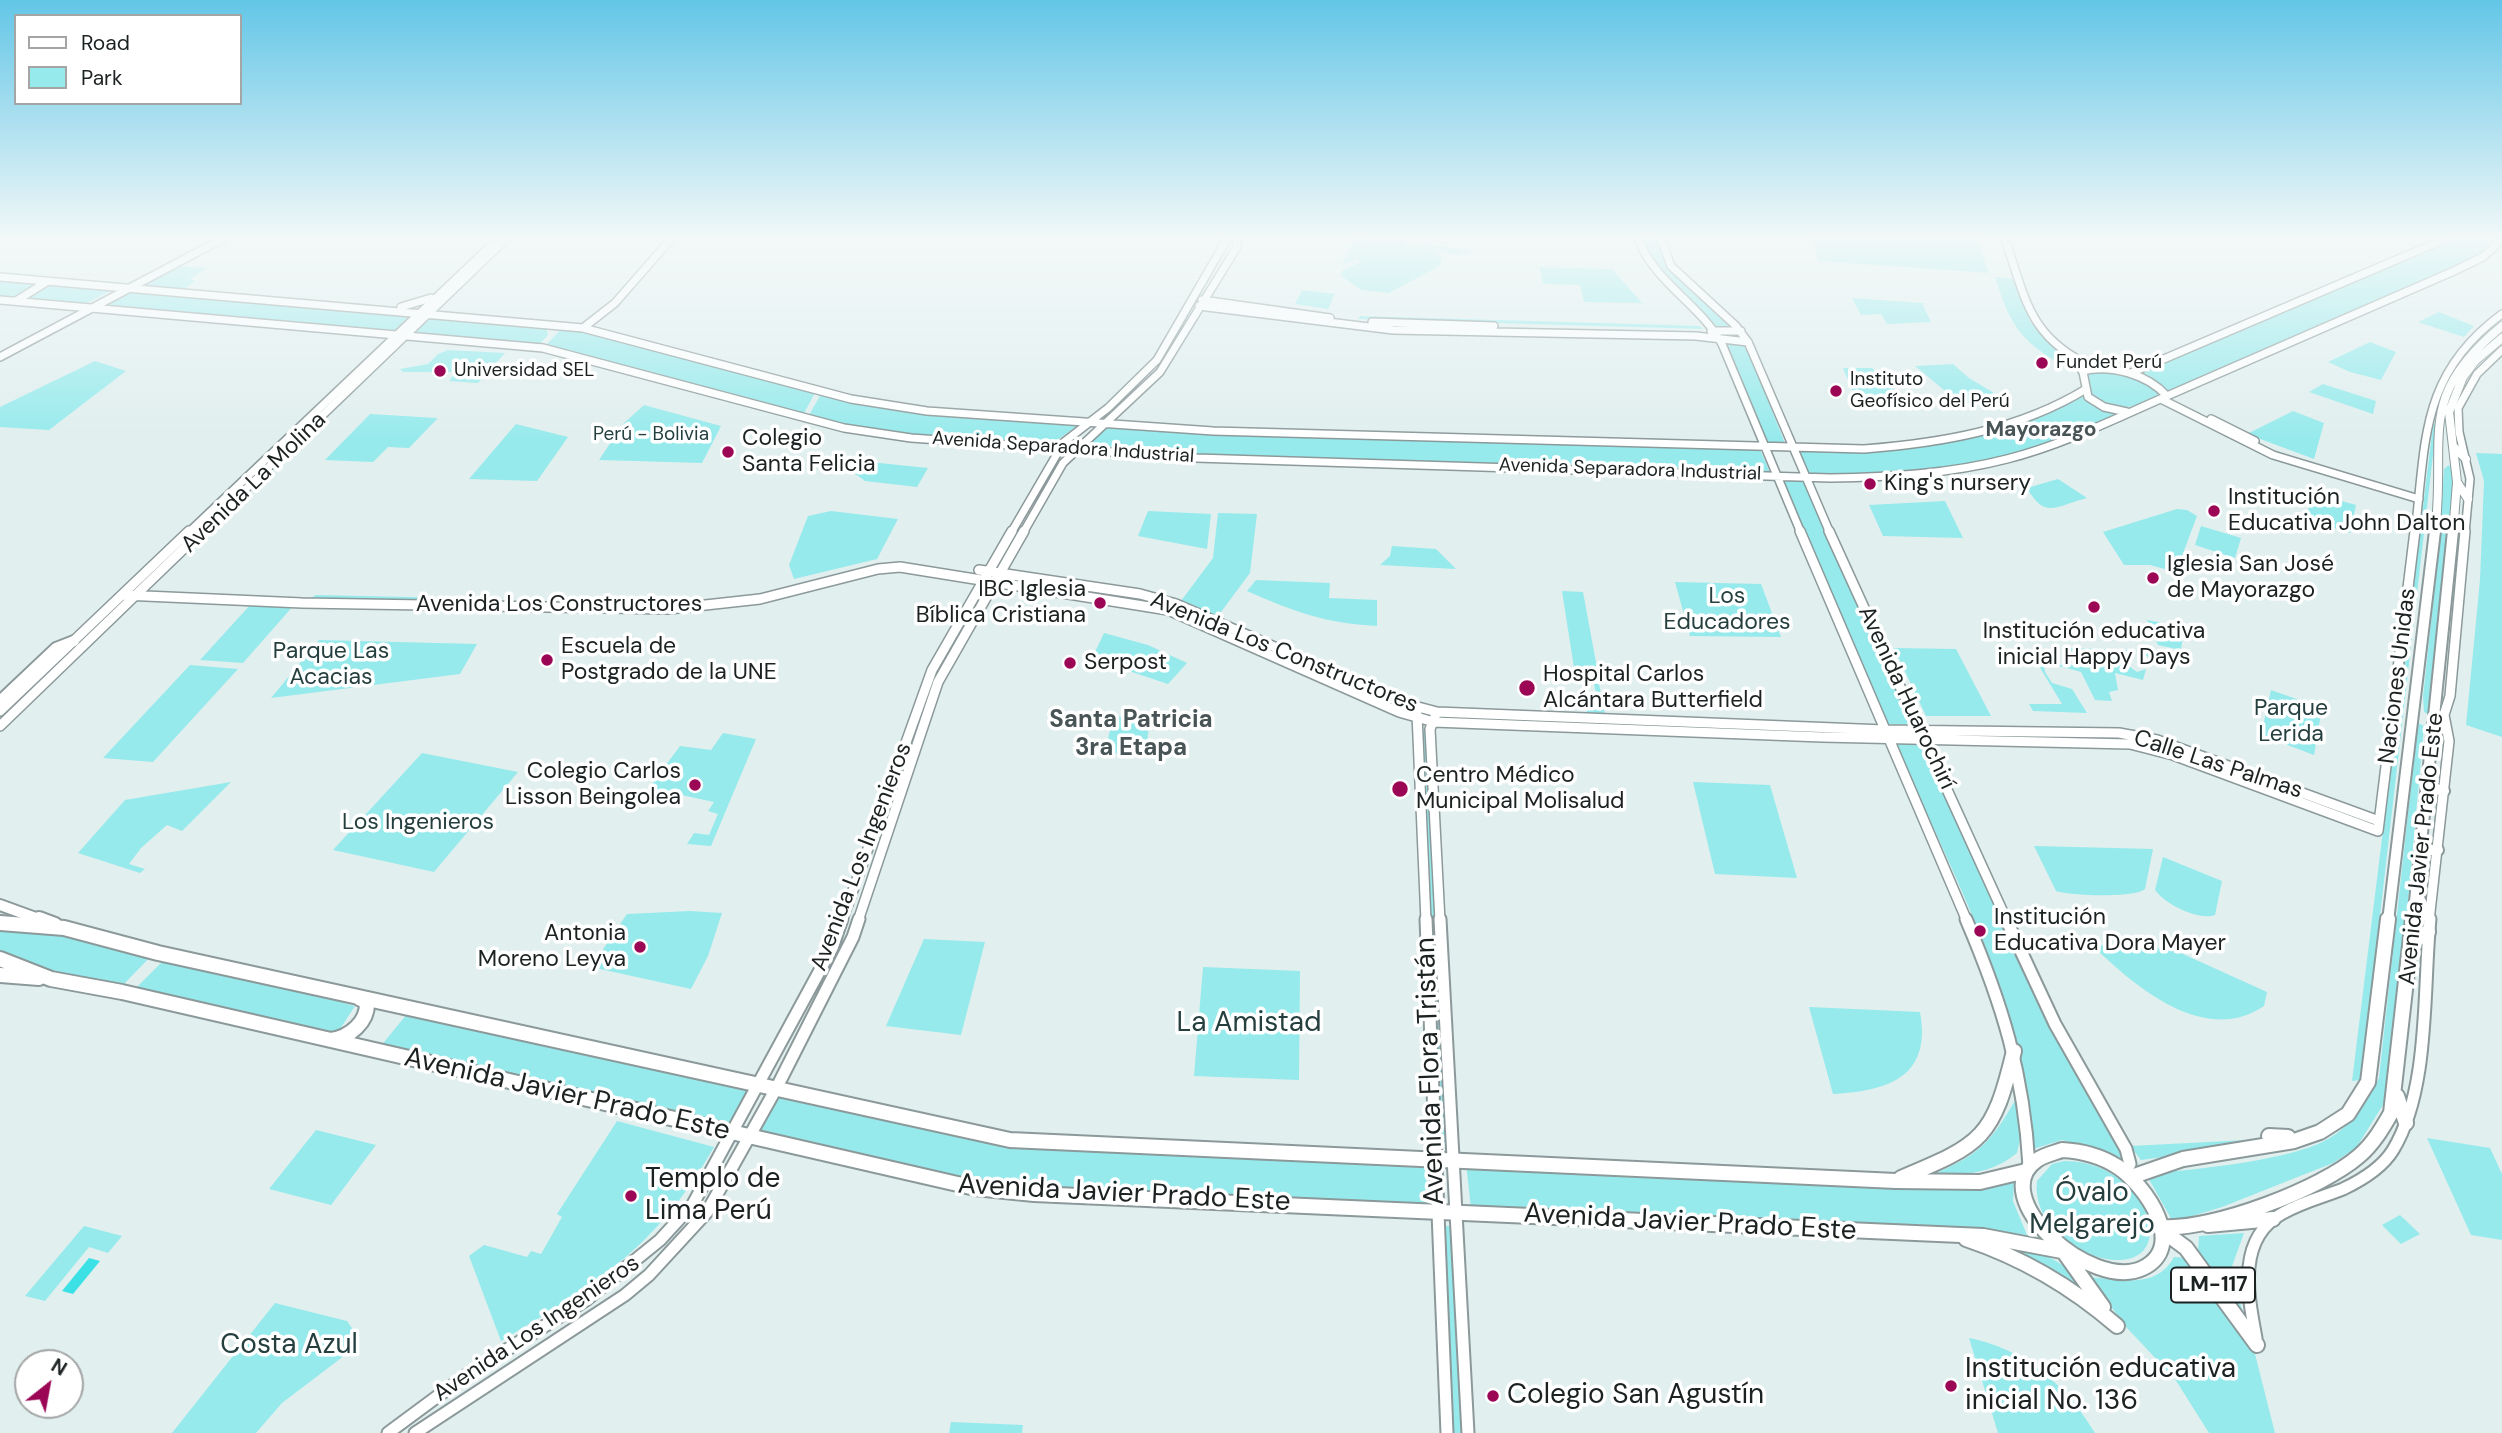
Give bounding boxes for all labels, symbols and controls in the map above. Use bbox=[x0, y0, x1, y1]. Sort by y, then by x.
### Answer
legend bbox=[14, 14, 242, 105]
text: Road bbox=[81, 29, 130, 57]
text: Park bbox=[81, 64, 122, 92]
place label: Fundet Perú bbox=[2056, 352, 2162, 374]
marker: Fundet Perú bbox=[2034, 355, 2050, 371]
place label: Universidad SEL bbox=[454, 360, 594, 382]
marker: Universidad SEL bbox=[432, 363, 448, 379]
place label: Instituto Geofísico del Perú bbox=[1850, 369, 2010, 413]
marker: Instituto Geofísico del Perú bbox=[1828, 383, 1844, 399]
street label: Avenida La Molina bbox=[176, 407, 332, 559]
district label: Mayorazgo bbox=[1985, 417, 2097, 443]
park label: Perú - Bolivia bbox=[593, 424, 709, 446]
place label: Colegio Santa Felicia bbox=[742, 425, 875, 479]
street label: Avenida Separadora Industrial bbox=[931, 427, 1195, 469]
marker: Colegio Santa Felicia bbox=[720, 444, 736, 460]
street label: Avenida Separadora Industrial bbox=[1498, 454, 1762, 486]
place label: King's nursery bbox=[1884, 470, 2031, 498]
marker: King's nursery bbox=[1862, 476, 1878, 492]
place label: Institución Educativa John Dalton bbox=[2228, 484, 2465, 538]
marker: Institución Educativa John Dalton bbox=[2206, 503, 2222, 519]
place label: Iglesia San José de Mayorazgo bbox=[2167, 551, 2334, 605]
marker: Iglesia San José de Mayorazgo bbox=[2145, 570, 2161, 586]
place label: IBC Iglesia Bíblica Cristiana bbox=[916, 576, 1086, 630]
park label: Los Educadores bbox=[1663, 583, 1791, 637]
street label: Avenida Los Constructores bbox=[1146, 587, 1422, 719]
street label: Naciones Unidas bbox=[2374, 587, 2422, 765]
street label: Avenida Los Constructores bbox=[416, 591, 702, 619]
marker: IBC Iglesia Bíblica Cristiana bbox=[1092, 595, 1108, 611]
marker: Institución educativa inicial Happy Days bbox=[2086, 599, 2102, 615]
street label: Avenida Huarochirí bbox=[1851, 602, 1961, 794]
place label: Institución educativa inicial Happy Days bbox=[1983, 618, 2205, 672]
place label: Escuela de Postgrado de la UNE bbox=[561, 633, 777, 687]
park label: Parque Las Acacias bbox=[273, 638, 389, 692]
place label: Serpost bbox=[1084, 649, 1167, 677]
marker: Escuela de Postgrado de la UNE bbox=[539, 652, 555, 668]
marker: Serpost bbox=[1062, 655, 1078, 671]
place label: Hospital Carlos Alcántara Butterfield bbox=[1543, 661, 1763, 715]
marker: Hospital Carlos Alcántara Butterfield bbox=[1517, 678, 1537, 698]
park label: Parque Lerida bbox=[2254, 695, 2328, 749]
district label: Santa Patricia 3ra Etapa bbox=[1049, 707, 1213, 763]
street label: Avenida Javier Prado Este bbox=[2394, 711, 2450, 987]
street label: Calle Las Palmas bbox=[2130, 725, 2306, 805]
street label: Avenida Los Ingenieros bbox=[806, 739, 918, 975]
place label: Colegio Carlos Lisson Beingolea bbox=[505, 758, 681, 812]
place label: Centro Médico Municipal Molisalud bbox=[1416, 762, 1624, 816]
marker: Colegio Carlos Lisson Beingolea bbox=[687, 777, 703, 793]
marker: Centro Médico Municipal Molisalud bbox=[1390, 779, 1410, 799]
park label: Los Ingenieros bbox=[342, 809, 494, 837]
place label: Institución Educativa Dora Mayer bbox=[1994, 904, 2226, 958]
place label: Antonia Moreno Leyva bbox=[478, 920, 626, 974]
marker: Institución Educativa Dora Mayer bbox=[1972, 923, 1988, 939]
street label: Avenida Flora Tristán bbox=[1410, 937, 1452, 1205]
marker: Antonia Moreno Leyva bbox=[632, 939, 648, 955]
park label: La Amistad bbox=[1177, 1007, 1321, 1041]
street label: Avenida Javier Prado Este bbox=[401, 1041, 733, 1149]
place label: Templo de Lima Perú bbox=[645, 1163, 780, 1229]
street label: Avenida Javier Prado Este bbox=[957, 1169, 1291, 1219]
park label: Óvalo Melgarejo bbox=[2029, 1177, 2155, 1243]
marker: Templo de Lima Perú bbox=[623, 1188, 639, 1204]
street label: Avenida Javier Prado Este bbox=[1523, 1198, 1857, 1248]
street label: Avenida Los Ingenieros bbox=[429, 1250, 645, 1408]
road number: LM-117 bbox=[2171, 1268, 2255, 1302]
park label: Costa Azul bbox=[220, 1329, 358, 1363]
north arrow bbox=[14, 1349, 84, 1419]
text: N bbox=[47, 1353, 71, 1382]
place label: Institución educativa inicial No. 136 bbox=[1965, 1353, 2236, 1419]
marker: Institución educativa inicial No. 136 bbox=[1943, 1378, 1959, 1394]
place label: Colegio San Agustín bbox=[1507, 1379, 1764, 1413]
marker: Colegio San Agustín bbox=[1485, 1388, 1501, 1404]

